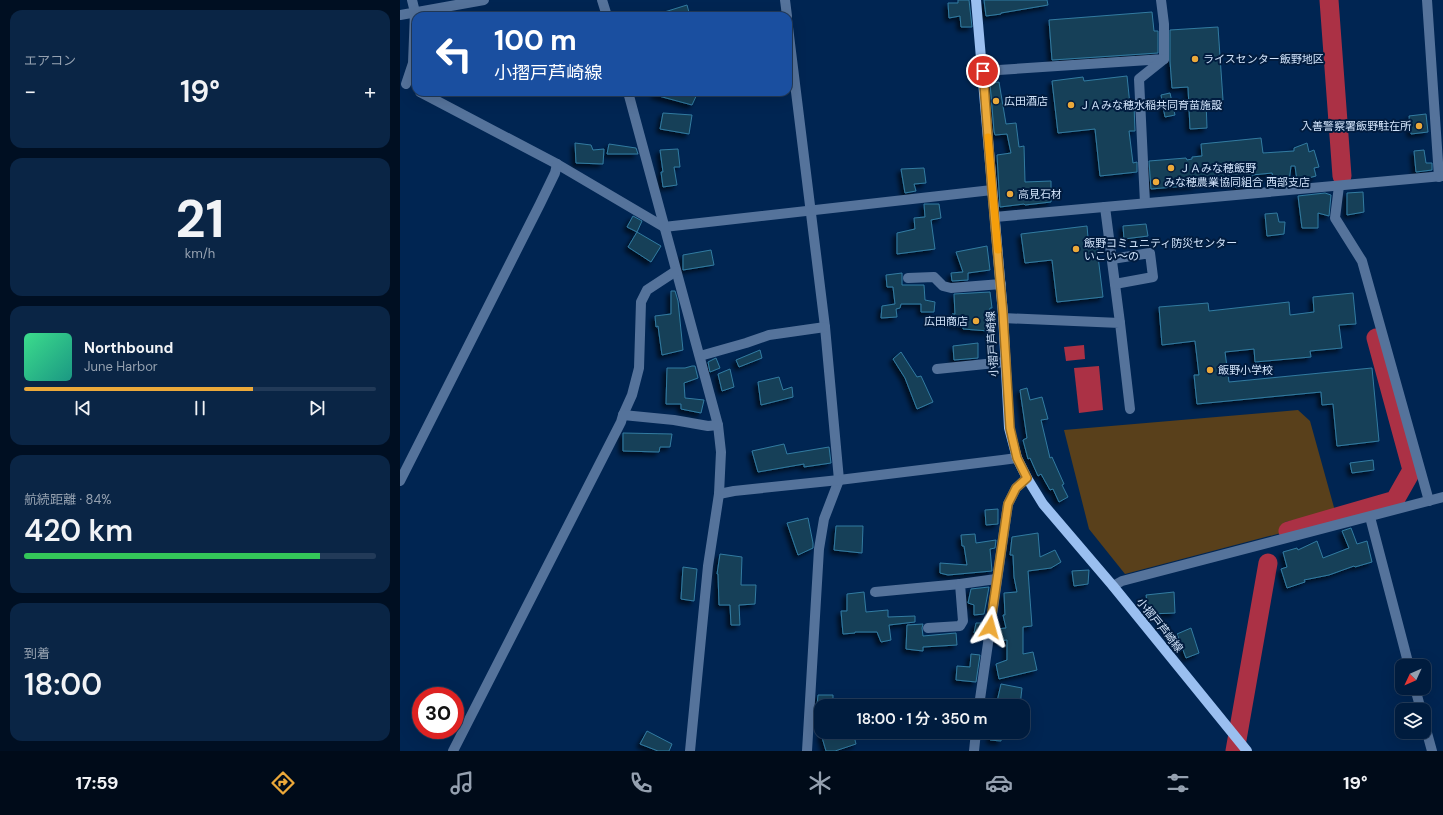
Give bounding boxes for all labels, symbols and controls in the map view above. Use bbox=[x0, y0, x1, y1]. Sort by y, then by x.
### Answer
text: 100 m bbox=[494, 22, 577, 59]
icon: left bbox=[428, 28, 480, 80]
text: エアコン bbox=[24, 52, 76, 69]
place label: ライスセンター飯野地区 bbox=[1203, 52, 1324, 66]
pin bbox=[966, 54, 1000, 88]
marker: ライスセンター飯野地区 bbox=[1190, 54, 1200, 64]
icon: arrive bbox=[972, 60, 994, 82]
text: 小摺戸芦崎線 bbox=[494, 61, 602, 85]
text: 19° bbox=[180, 72, 220, 111]
text: − bbox=[24, 77, 36, 106]
text: + bbox=[364, 77, 376, 106]
place label: 広田酒店 bbox=[1004, 94, 1048, 108]
marker: 広田酒店 bbox=[991, 96, 1001, 106]
place label: ＪＡみな穂水稲共同育苗施設 bbox=[1079, 98, 1222, 112]
marker: ＪＡみな穂水稲共同育苗施設 bbox=[1066, 100, 1076, 110]
place label: 入善警察署飯野駐在所 bbox=[1301, 119, 1412, 133]
marker: 入善警察署飯野駐在所 bbox=[1414, 121, 1424, 131]
place label: ＪＡみな穂飯野 bbox=[1179, 161, 1256, 175]
marker: ＪＡみな穂飯野 bbox=[1166, 163, 1176, 173]
place label: みな穂農業協同組合 西部支店 bbox=[1164, 175, 1310, 189]
marker: みな穂農業協同組合 西部支店 bbox=[1151, 177, 1161, 187]
text: 21 bbox=[176, 185, 224, 253]
place label: 高見石材 bbox=[1018, 187, 1062, 201]
marker: 高見石材 bbox=[1005, 189, 1015, 199]
place label: 飯野コミュニティ防災センター いこい～の bbox=[1084, 236, 1237, 263]
marker: 飯野コミュニティ防災センター いこい～の bbox=[1071, 244, 1081, 254]
text: km/h bbox=[185, 245, 215, 262]
street label: 小摺戸芦崎線 bbox=[983, 311, 1001, 377]
place label: 広田商店 bbox=[924, 314, 968, 328]
marker: 広田商店 bbox=[971, 316, 981, 326]
text: Northbound bbox=[84, 338, 173, 358]
text: June Harbor bbox=[84, 358, 158, 375]
place label: 飯野小学校 bbox=[1218, 363, 1273, 377]
marker: 飯野小学校 bbox=[1205, 365, 1215, 375]
icon: previous bbox=[72, 397, 94, 419]
icon: pause bbox=[189, 397, 211, 419]
icon: next bbox=[306, 397, 328, 419]
text: 航続距離 · 84% bbox=[24, 491, 111, 508]
text: 420 km bbox=[24, 511, 133, 550]
street label: 小摺戸芦崎線 bbox=[1134, 595, 1186, 655]
position arrow bbox=[969, 606, 1011, 648]
text: 到着 bbox=[24, 645, 50, 662]
north arrow bbox=[1395, 659, 1431, 695]
map controls bbox=[1395, 659, 1431, 739]
text: 18:00 bbox=[24, 665, 102, 704]
speed limit sign: 30 bbox=[412, 687, 464, 739]
button: layers bbox=[1395, 703, 1431, 739]
text: 18:00 · 1 分 · 350 m bbox=[857, 709, 988, 729]
icon: directions bbox=[269, 769, 297, 797]
icon: music bbox=[448, 769, 476, 797]
icon: phone bbox=[627, 769, 655, 797]
icon: climate bbox=[806, 769, 834, 797]
icon: car bbox=[985, 769, 1013, 797]
icon: filters bbox=[1164, 769, 1192, 797]
text: 17:59 bbox=[75, 771, 118, 795]
text: 19° bbox=[1343, 771, 1367, 795]

